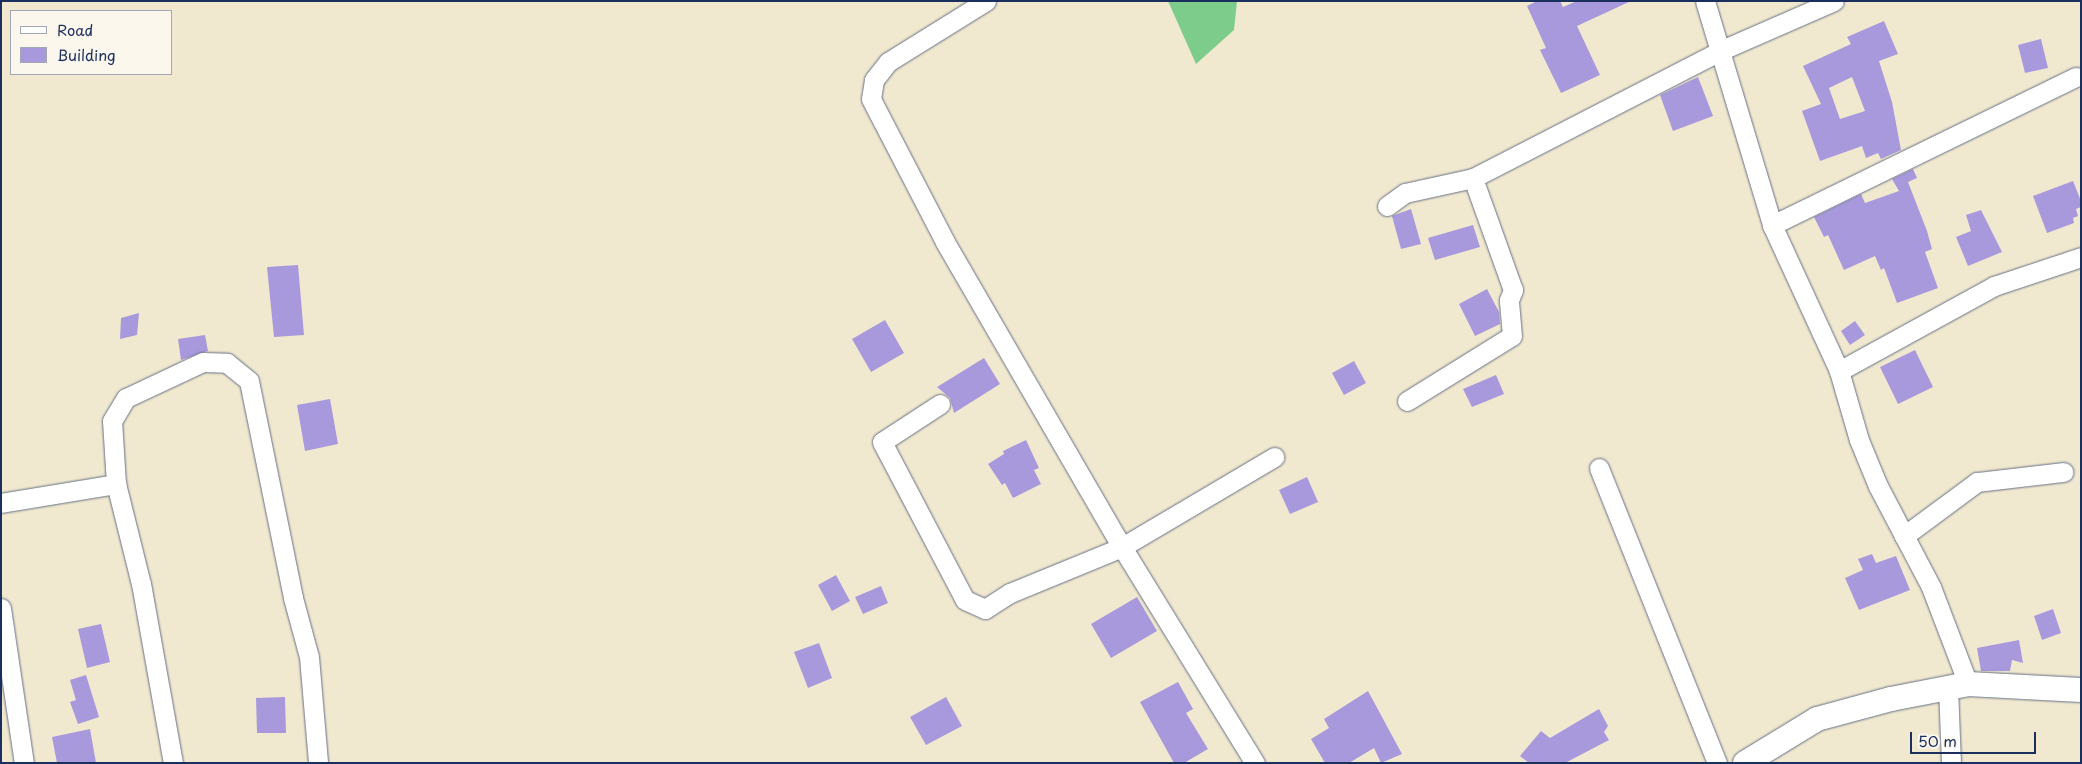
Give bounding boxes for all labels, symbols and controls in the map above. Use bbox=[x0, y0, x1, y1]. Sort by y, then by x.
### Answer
legend bbox=[10, 10, 172, 75]
text: Road bbox=[57, 18, 93, 41]
text: Building bbox=[57, 43, 116, 66]
scale bar bbox=[1912, 722, 2038, 754]
text: 50 m bbox=[1918, 729, 1957, 752]

